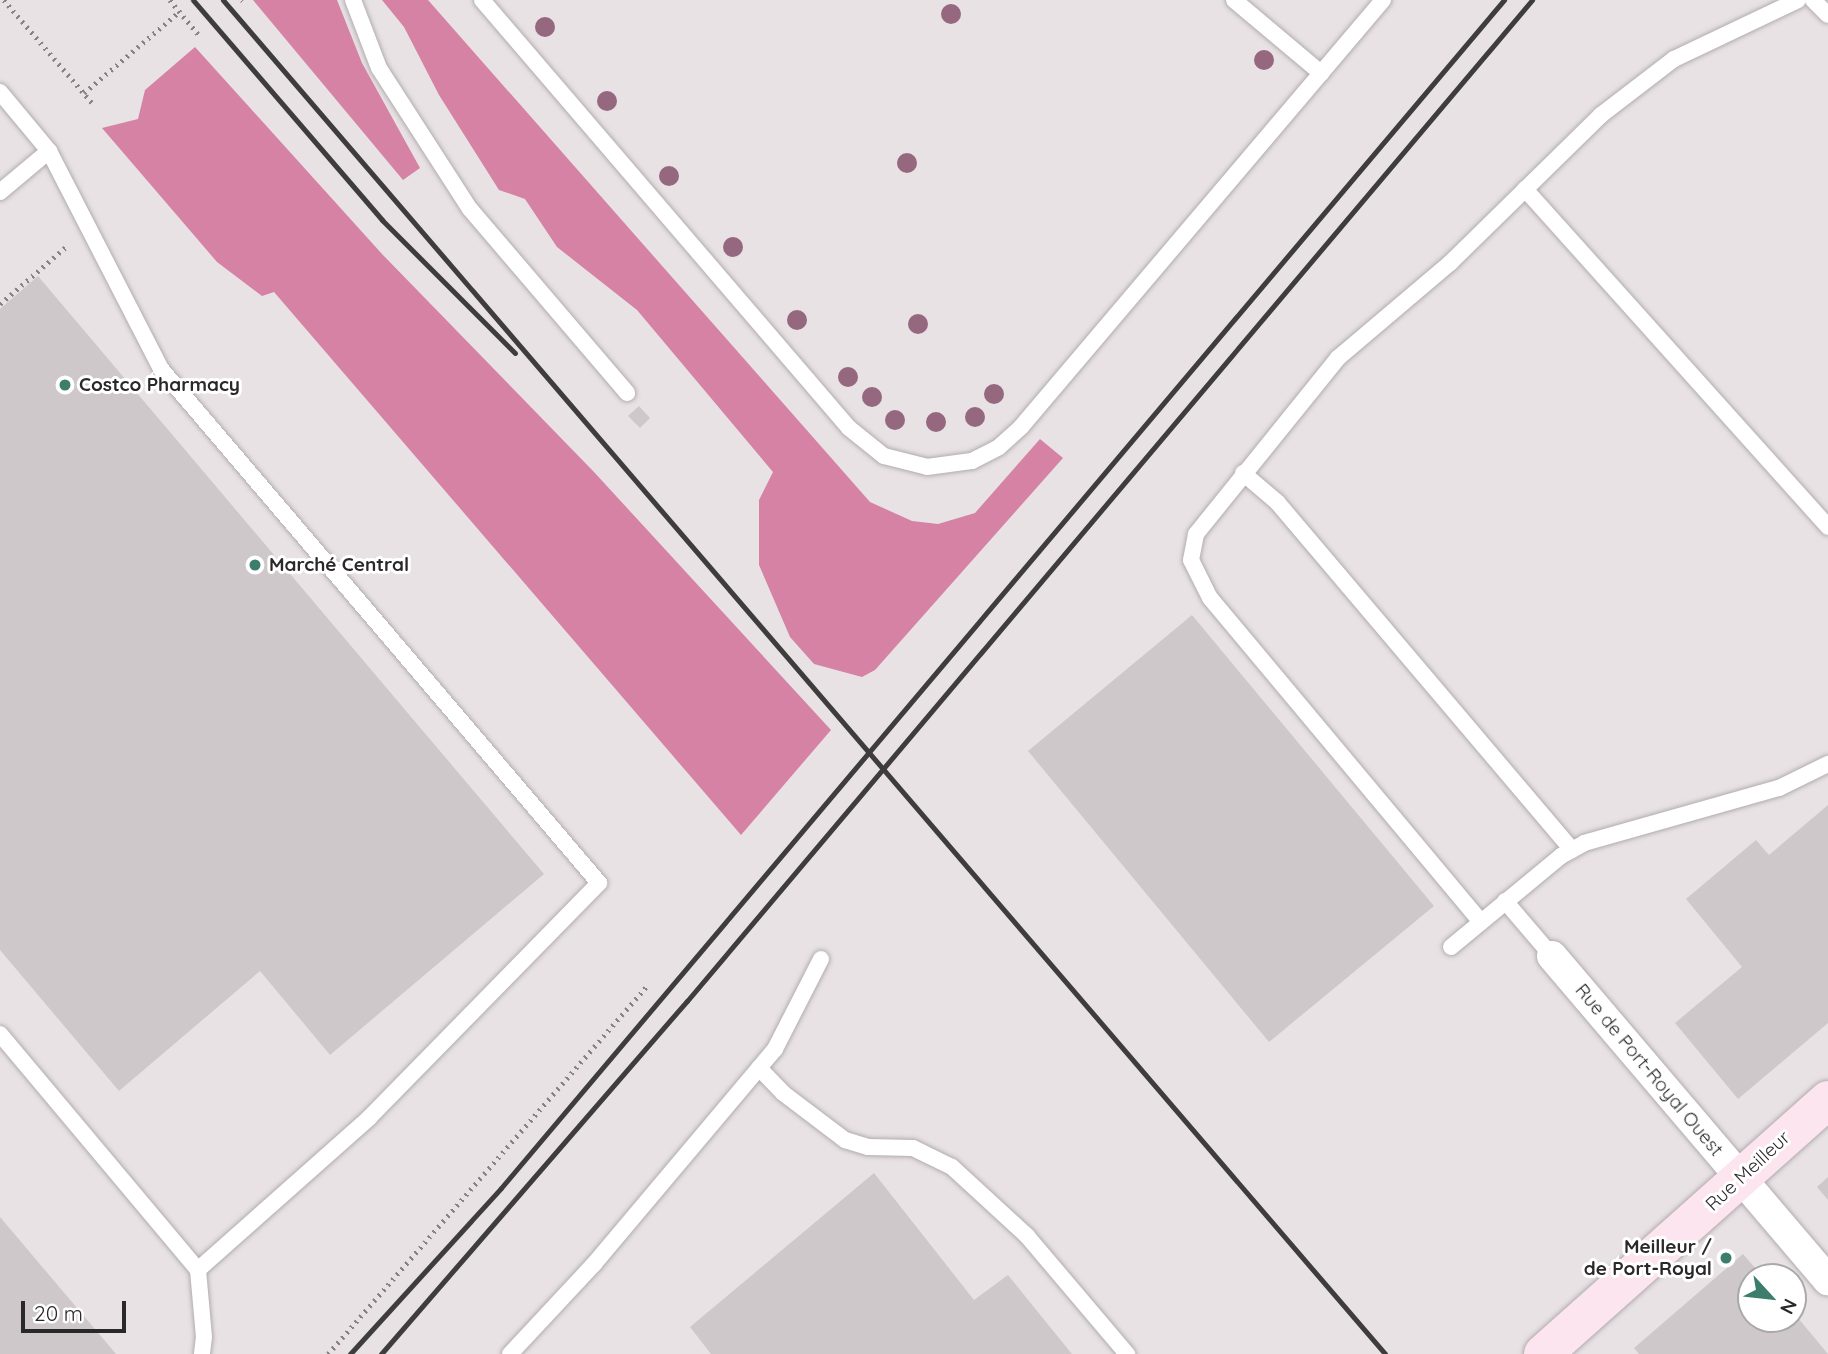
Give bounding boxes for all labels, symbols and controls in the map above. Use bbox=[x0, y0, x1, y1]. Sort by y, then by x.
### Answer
place label: Costco Pharmacy bbox=[79, 374, 240, 396]
marker: Costco Pharmacy bbox=[57, 377, 73, 393]
place label: Marché Central bbox=[269, 554, 409, 576]
marker: Marché Central bbox=[247, 557, 263, 573]
street label: Rue de Port-Royal Ouest bbox=[1570, 979, 1728, 1161]
street label: Rue Meilleur bbox=[1701, 1126, 1795, 1216]
place label: Meilleur / de Port-Royal bbox=[1584, 1236, 1712, 1280]
marker: Meilleur / de Port-Royal bbox=[1718, 1250, 1734, 1266]
north arrow bbox=[1737, 1263, 1807, 1333]
scale bar bbox=[24, 1288, 130, 1332]
text: N bbox=[1775, 1295, 1803, 1318]
text: 20 m bbox=[34, 1300, 83, 1326]

